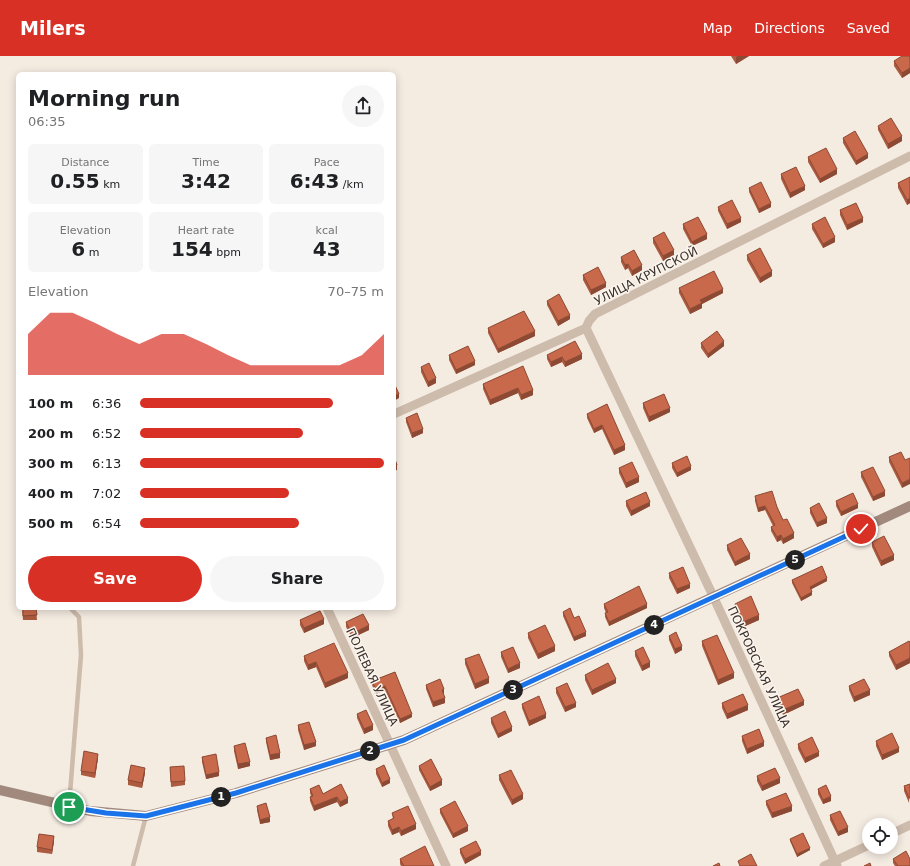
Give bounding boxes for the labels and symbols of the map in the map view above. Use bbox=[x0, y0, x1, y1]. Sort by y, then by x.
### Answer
street label: УЛИЦА КРУПСКОЙ bbox=[592, 243, 700, 308]
pin bbox=[844, 512, 878, 546]
pin: 5 bbox=[785, 550, 805, 570]
street label: ПОКРОВСКАЯ УЛИЦА bbox=[725, 604, 794, 730]
pin: 4 bbox=[644, 615, 664, 635]
street label: ПОЛЕВАЯ УЛИЦА bbox=[343, 626, 401, 729]
pin: 3 bbox=[503, 680, 523, 700]
pin: 2 bbox=[360, 741, 380, 761]
pin: 1 bbox=[211, 787, 231, 807]
pin bbox=[52, 790, 86, 824]

